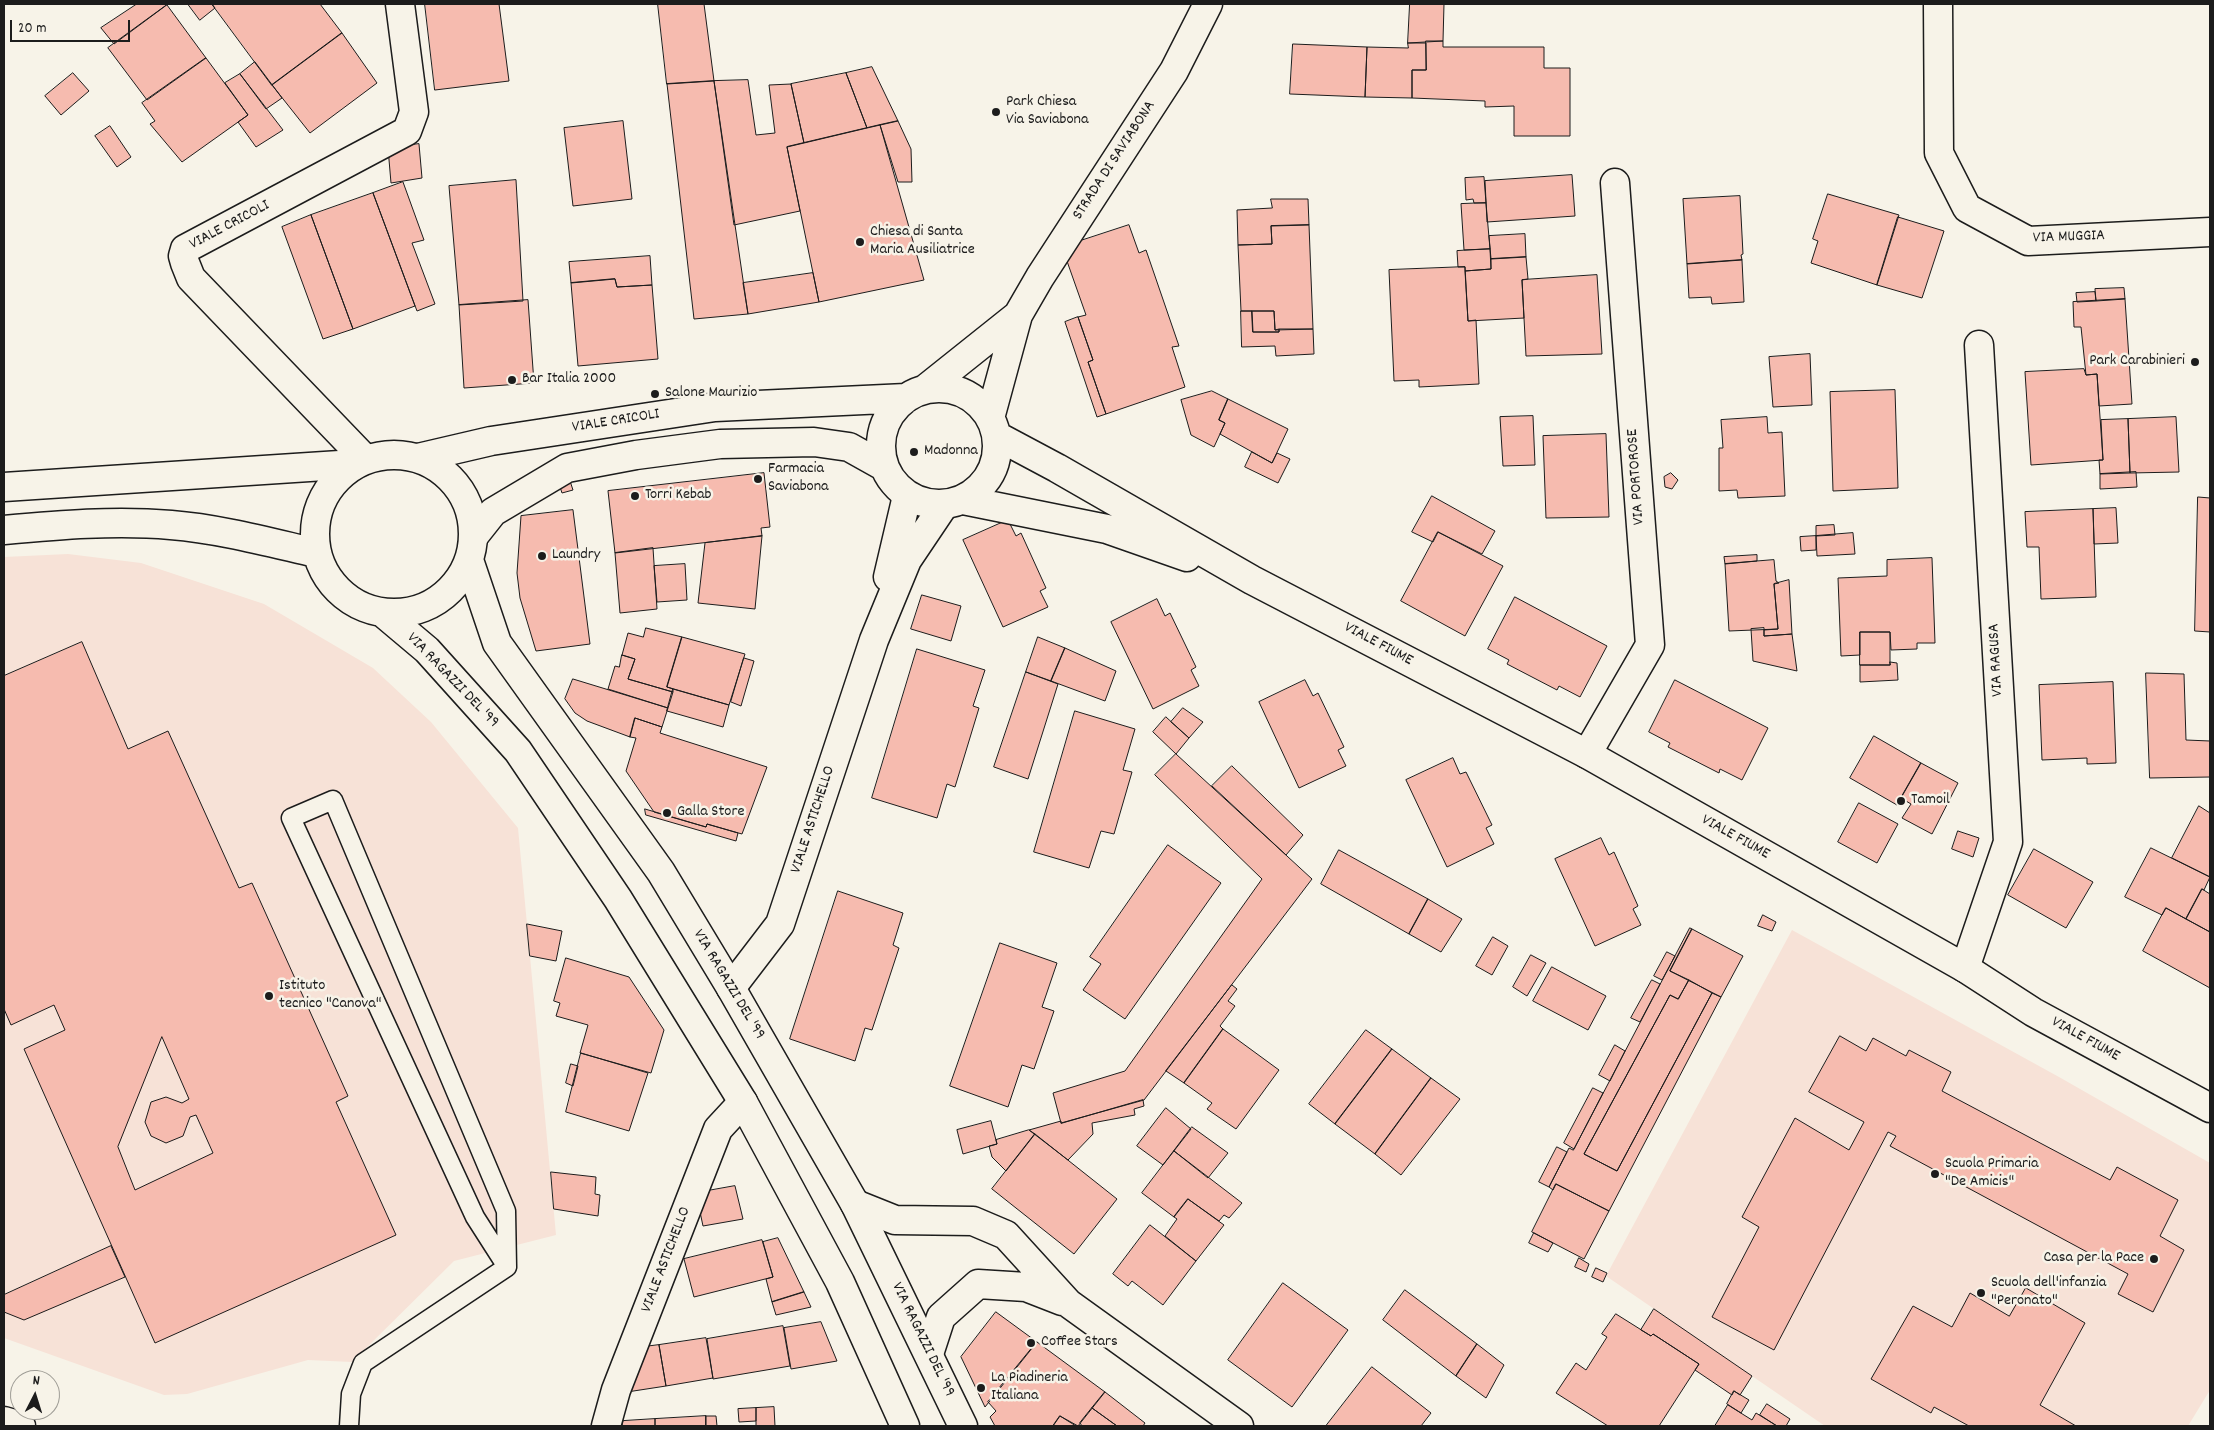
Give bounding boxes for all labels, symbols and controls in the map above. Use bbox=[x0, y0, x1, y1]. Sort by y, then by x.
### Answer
scale bar bbox=[12, 10, 132, 42]
text: 20 m bbox=[18, 18, 46, 40]
place label: Park Chiesa Via Saviabona bbox=[1006, 93, 1088, 131]
street label: STRADA DI SAVIABONA bbox=[1069, 98, 1161, 224]
marker: Park Chiesa Via Saviabona bbox=[990, 106, 1002, 118]
street label: VIALE CRICOLI bbox=[187, 197, 273, 255]
place label: Chiesa di Santa Maria Ausiliatrice bbox=[870, 223, 975, 261]
street label: VIA MUGGIA bbox=[2033, 227, 2105, 249]
marker: Chiesa di Santa Maria Ausiliatrice bbox=[854, 236, 866, 248]
place label: Park Carabinieri bbox=[2089, 352, 2185, 372]
marker: Park Carabinieri bbox=[2189, 356, 2201, 368]
place label: Bar Italia 2000 bbox=[522, 370, 616, 390]
marker: Bar Italia 2000 bbox=[506, 374, 518, 386]
place label: Salone Maurizio bbox=[665, 384, 757, 404]
marker: Salone Maurizio bbox=[649, 388, 661, 400]
street label: VIALE CRICOLI bbox=[571, 406, 661, 438]
street label: VIA PORTOROSE bbox=[1624, 428, 1650, 526]
place label: Madonna bbox=[924, 442, 978, 462]
marker: Madonna bbox=[908, 446, 920, 458]
place label: Farmacia Saviabona bbox=[768, 460, 829, 498]
marker: Farmacia Saviabona bbox=[752, 473, 764, 485]
place label: Torri Kebab bbox=[645, 486, 711, 506]
marker: Torri Kebab bbox=[629, 490, 641, 502]
place label: Laundry bbox=[552, 546, 600, 566]
marker: Laundry bbox=[536, 550, 548, 562]
street label: VIALE FIUME bbox=[1340, 619, 1416, 671]
street label: VIA RAGUSA bbox=[1985, 623, 2009, 697]
street label: VIA RAGAZZI DEL '99 bbox=[402, 629, 502, 733]
street label: VIALE ASTICHELLO bbox=[788, 764, 840, 876]
place label: Tamoil bbox=[1911, 791, 1950, 811]
marker: Tamoil bbox=[1895, 795, 1907, 807]
place label: Galla Store bbox=[677, 803, 744, 823]
marker: Galla Store bbox=[661, 807, 673, 819]
street label: VIALE FIUME bbox=[1697, 811, 1773, 865]
street label: VIA RAGAZZI DEL '99 bbox=[688, 927, 768, 1043]
place label: Istituto tecnico "Canova" bbox=[279, 977, 381, 1015]
marker: Istituto tecnico "Canova" bbox=[263, 990, 275, 1002]
street label: VIALE FIUME bbox=[2047, 1013, 2123, 1067]
place label: Scuola Primaria "De Amicis" bbox=[1945, 1155, 2038, 1193]
marker: Scuola Primaria "De Amicis" bbox=[1929, 1168, 1941, 1180]
street label: VIALE ASTICHELLO bbox=[638, 1204, 696, 1316]
place label: Casa per la Pace bbox=[2043, 1249, 2144, 1269]
marker: Casa per la Pace bbox=[2148, 1253, 2160, 1265]
place label: Scuola dell'infanzia "Peronato" bbox=[1991, 1274, 2106, 1312]
street label: VIA RAGAZZI DEL '99 bbox=[886, 1280, 958, 1400]
marker: Scuola dell'infanzia "Peronato" bbox=[1975, 1287, 1987, 1299]
place label: Coffee Stars bbox=[1041, 1333, 1118, 1353]
marker: Coffee Stars bbox=[1025, 1337, 1037, 1349]
place label: La Piadineria Italiana bbox=[991, 1369, 1068, 1407]
north arrow bbox=[10, 1370, 60, 1420]
text: N bbox=[32, 1371, 41, 1391]
marker: La Piadineria Italiana bbox=[975, 1382, 987, 1394]

